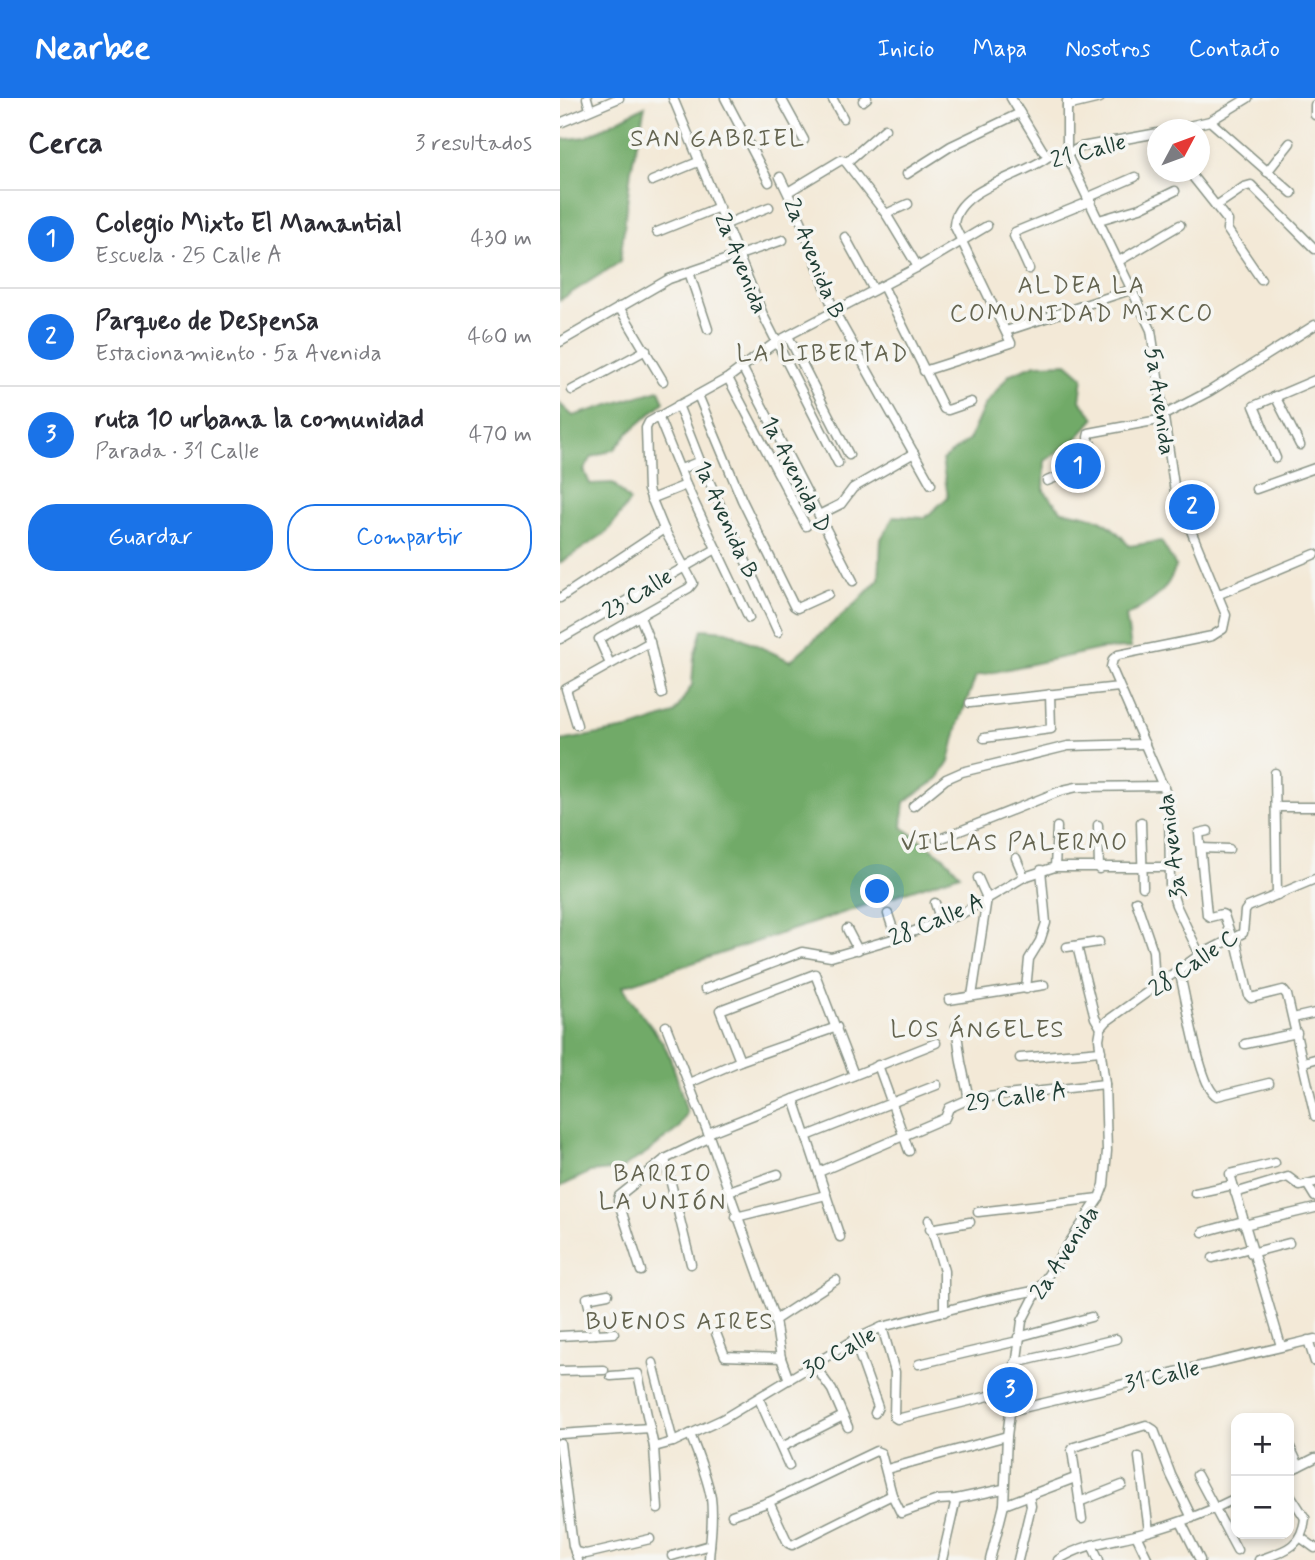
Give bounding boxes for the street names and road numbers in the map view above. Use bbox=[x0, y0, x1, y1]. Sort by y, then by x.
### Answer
street label: 21 Calle bbox=[1048, 128, 1130, 176]
street label: 2a Avenida B bbox=[775, 194, 851, 323]
street label: 2a Avenida bbox=[706, 209, 774, 319]
street label: 5a Avenida bbox=[1137, 345, 1181, 457]
street label: 1a Avenida D bbox=[753, 411, 837, 538]
street label: 1a Avenida B bbox=[686, 456, 765, 583]
street label: 23 Calle bbox=[597, 562, 679, 627]
street label: 3a Avenida bbox=[1152, 792, 1194, 900]
street label: 28 Calle A bbox=[885, 887, 989, 954]
street label: 28 Calle C bbox=[1143, 923, 1245, 1005]
street label: 29 Calle A bbox=[964, 1076, 1069, 1120]
street label: 2a Avenida bbox=[1024, 1200, 1107, 1306]
street label: 30 Calle bbox=[798, 1320, 882, 1385]
street label: 31 Calle bbox=[1122, 1354, 1203, 1400]

